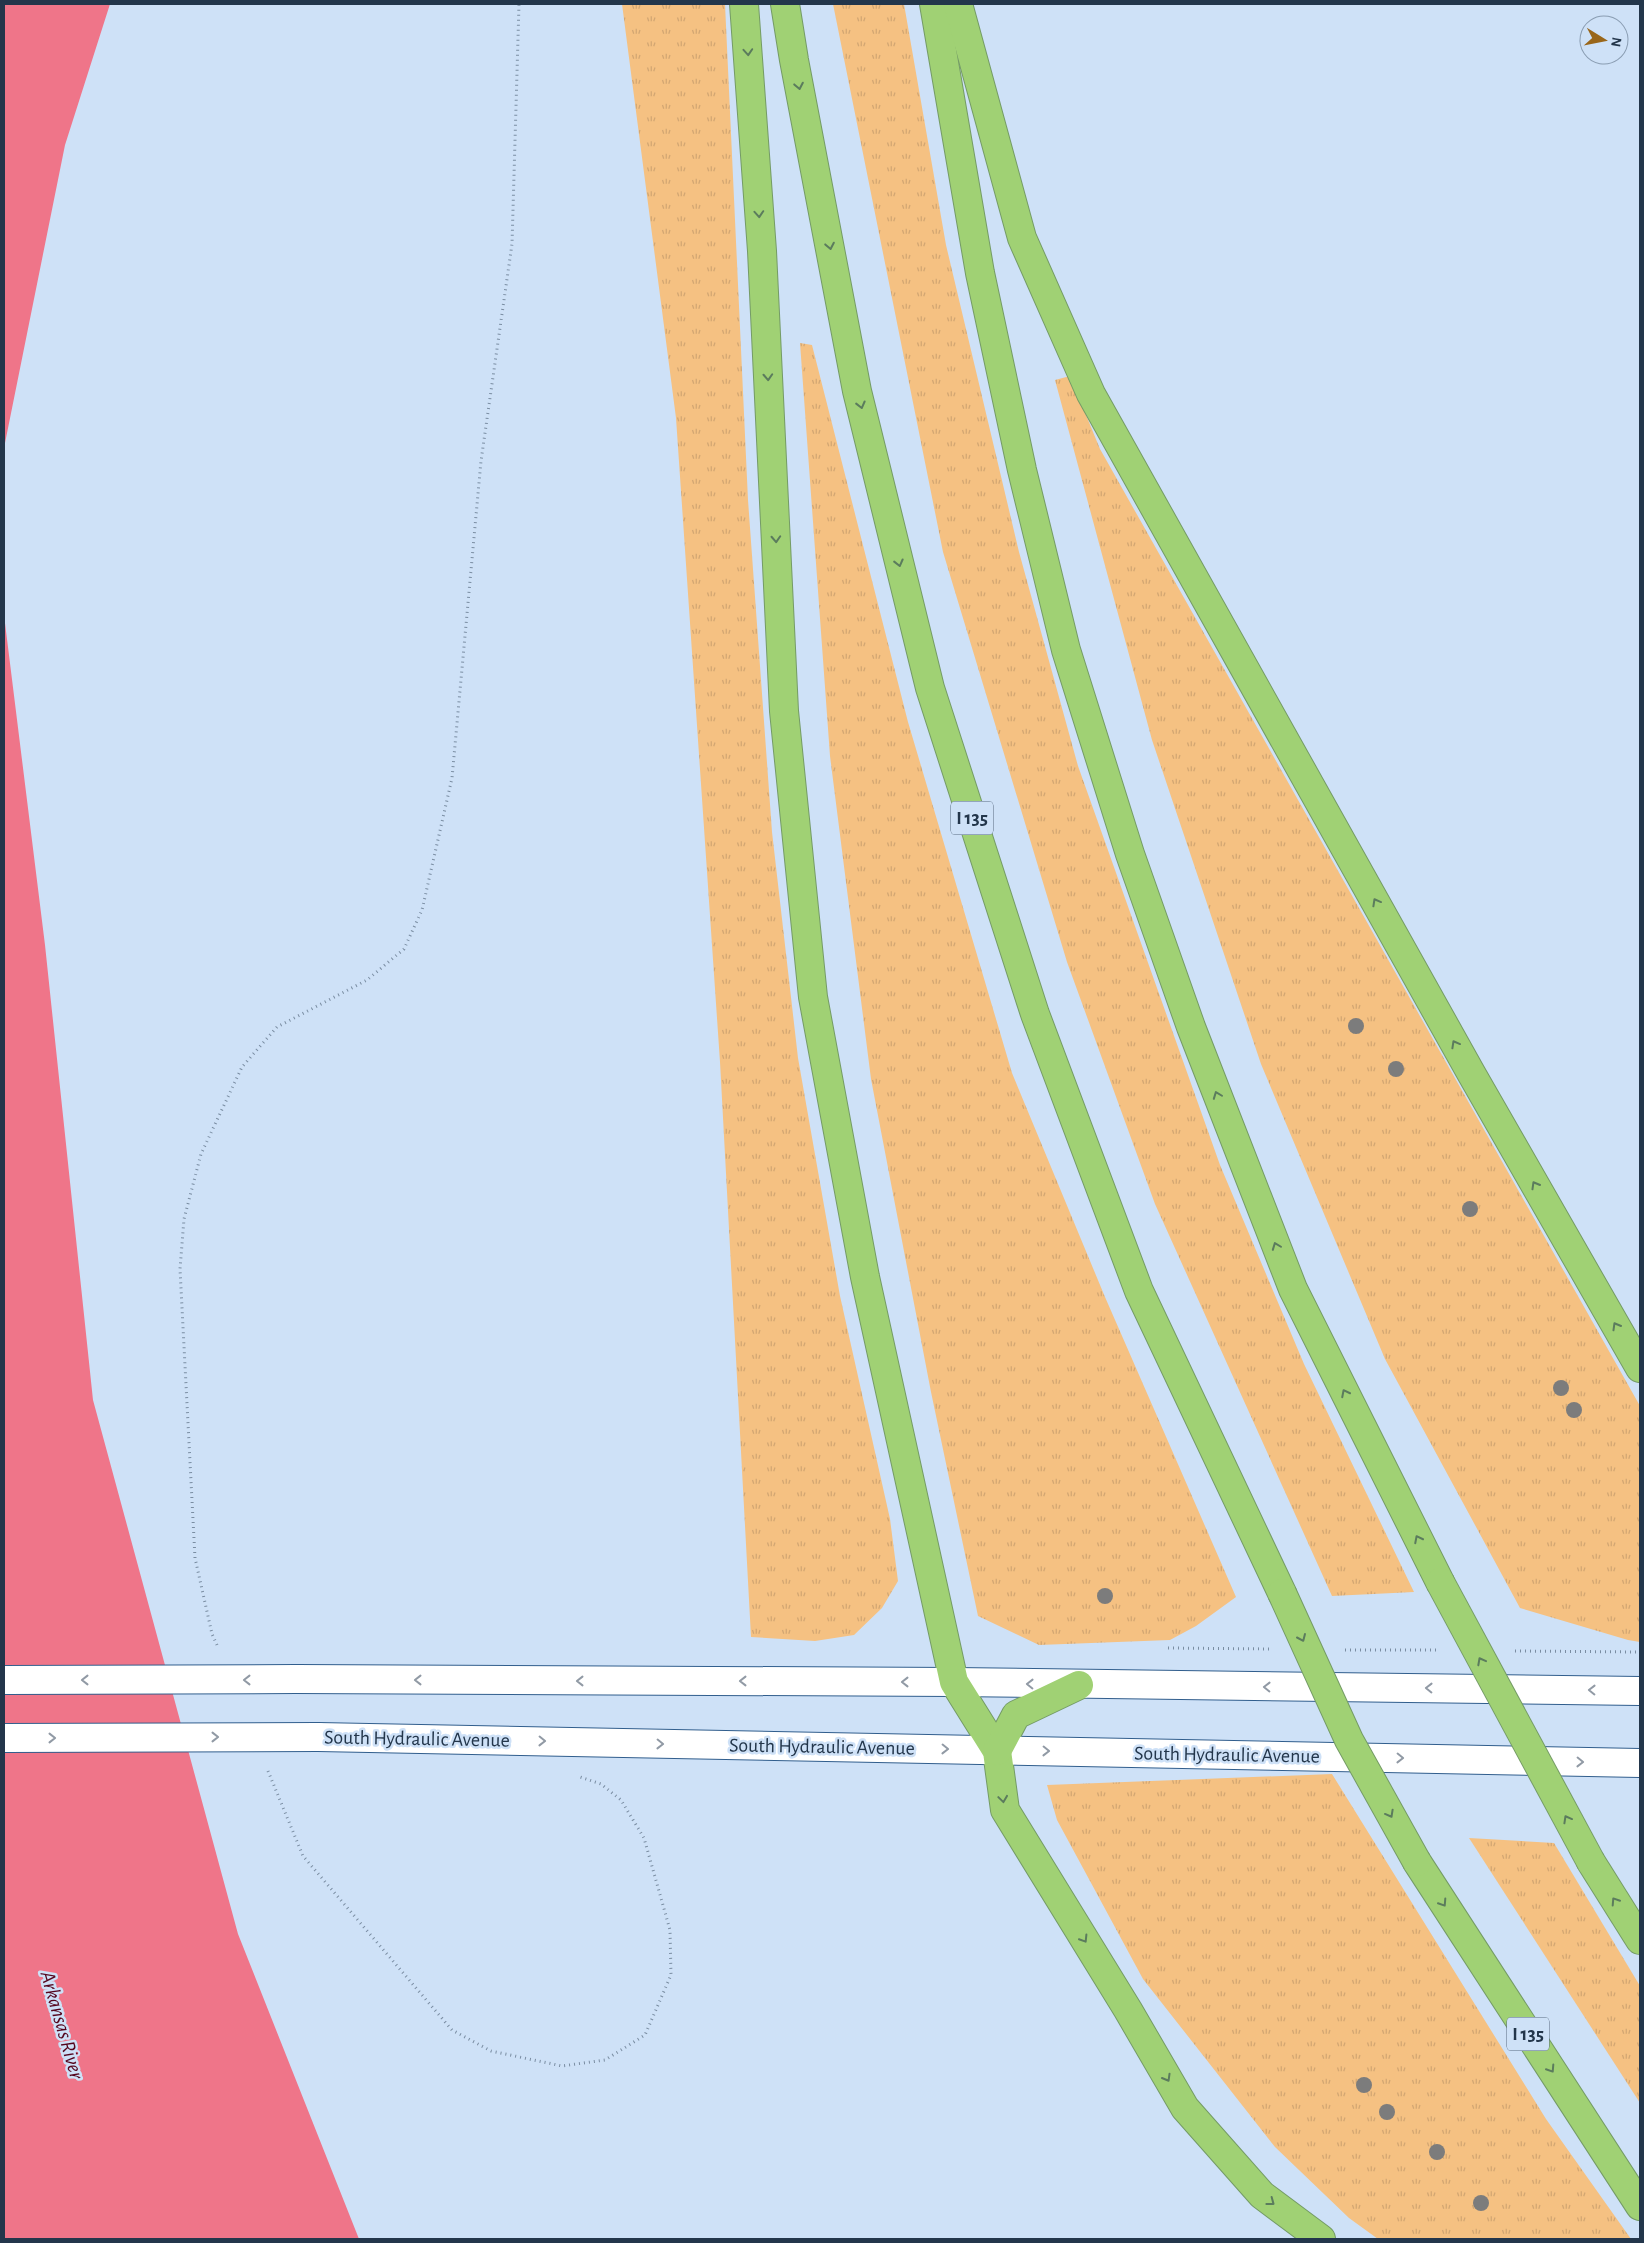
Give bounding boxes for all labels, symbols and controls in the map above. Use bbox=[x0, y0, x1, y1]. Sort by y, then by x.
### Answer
north arrow bbox=[1579, 15, 1629, 65]
text: N bbox=[1608, 36, 1624, 48]
one-way arrow bbox=[742, 49, 753, 57]
one-way arrow bbox=[793, 82, 804, 91]
one-way arrow bbox=[753, 211, 764, 219]
one-way arrow bbox=[824, 242, 834, 250]
one-way arrow bbox=[762, 373, 773, 381]
one-way arrow bbox=[855, 401, 866, 410]
one-way arrow bbox=[770, 535, 781, 543]
one-way arrow bbox=[894, 559, 904, 567]
road number: I 135 bbox=[951, 801, 993, 834]
one-way arrow bbox=[1372, 898, 1382, 907]
one-way arrow bbox=[1451, 1040, 1461, 1049]
one-way arrow bbox=[1213, 1091, 1224, 1100]
one-way arrow bbox=[1532, 1181, 1542, 1190]
one-way arrow bbox=[1272, 1242, 1283, 1251]
one-way arrow bbox=[1612, 1322, 1622, 1331]
one-way arrow bbox=[1341, 1390, 1351, 1399]
one-way arrow bbox=[1414, 1535, 1424, 1544]
one-way arrow bbox=[1296, 1633, 1307, 1642]
one-way arrow bbox=[1477, 1657, 1487, 1666]
one-way arrow bbox=[81, 1675, 88, 1685]
one-way arrow bbox=[243, 1675, 251, 1685]
one-way arrow bbox=[413, 1675, 421, 1685]
one-way arrow bbox=[576, 1676, 584, 1686]
one-way arrow bbox=[738, 1676, 746, 1686]
one-way arrow bbox=[901, 1677, 908, 1687]
one-way arrow bbox=[1026, 1679, 1034, 1689]
one-way arrow bbox=[1262, 1681, 1270, 1692]
one-way arrow bbox=[1425, 1683, 1433, 1694]
one-way arrow bbox=[1587, 1685, 1595, 1695]
street label: South Hydraulic Avenue bbox=[324, 1727, 510, 1751]
one-way arrow bbox=[212, 1732, 219, 1742]
one-way arrow bbox=[49, 1733, 57, 1743]
street label: South Hydraulic Avenue bbox=[729, 1735, 915, 1759]
one-way arrow bbox=[538, 1736, 546, 1746]
one-way arrow bbox=[656, 1738, 664, 1749]
street label: South Hydraulic Avenue bbox=[1134, 1743, 1320, 1767]
one-way arrow bbox=[941, 1744, 949, 1755]
one-way arrow bbox=[1042, 1746, 1050, 1757]
one-way arrow bbox=[1397, 1753, 1405, 1763]
one-way arrow bbox=[1577, 1757, 1585, 1767]
one-way arrow bbox=[997, 1795, 1008, 1803]
one-way arrow bbox=[1384, 1809, 1394, 1818]
one-way arrow bbox=[1563, 1815, 1573, 1824]
one-way arrow bbox=[1437, 1897, 1446, 1907]
one-way arrow bbox=[1612, 1897, 1622, 1906]
one-way arrow bbox=[1078, 1933, 1087, 1942]
water label: Arkansas River bbox=[36, 1968, 88, 2082]
road number: I 135 bbox=[1507, 2018, 1549, 2050]
one-way arrow bbox=[1545, 2063, 1554, 2072]
one-way arrow bbox=[1161, 2073, 1171, 2082]
one-way arrow bbox=[1265, 2196, 1275, 2205]

